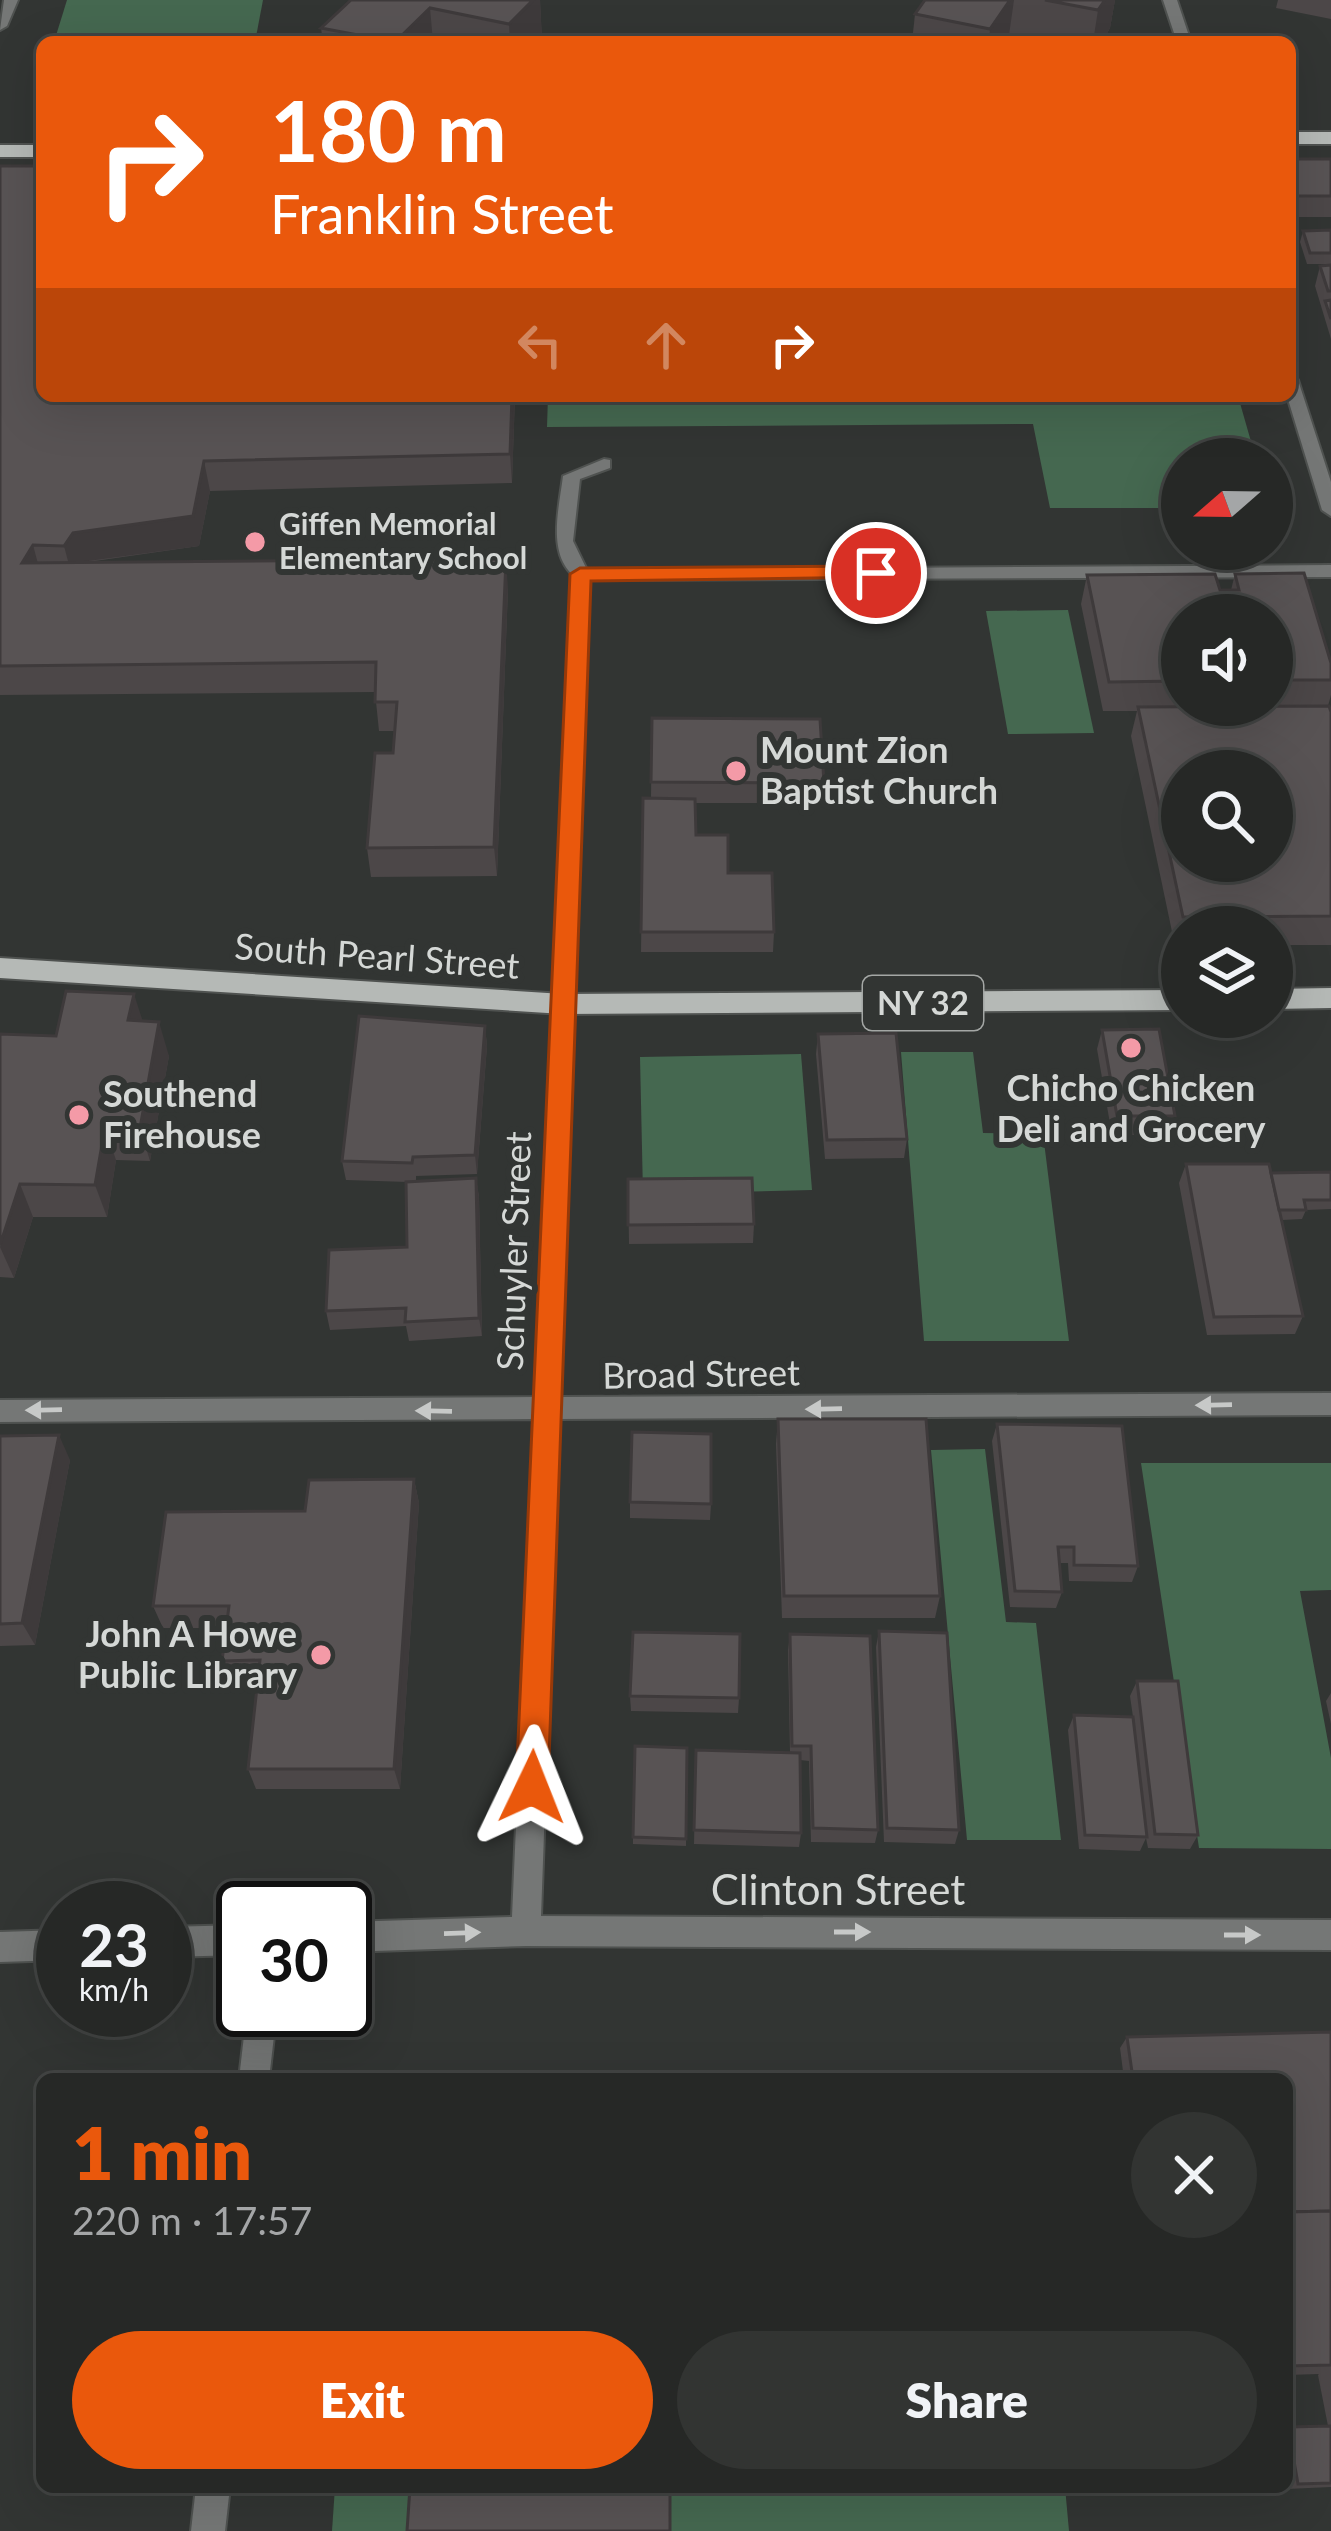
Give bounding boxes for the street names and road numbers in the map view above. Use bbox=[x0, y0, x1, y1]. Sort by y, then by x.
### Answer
street label: South Pearl Street bbox=[233, 923, 521, 987]
road number: NY 32 bbox=[863, 976, 983, 1030]
street label: Schuyler Street bbox=[487, 1131, 539, 1371]
street label: Broad Street bbox=[602, 1349, 800, 1397]
street label: Clinton Street bbox=[711, 1864, 965, 1914]

